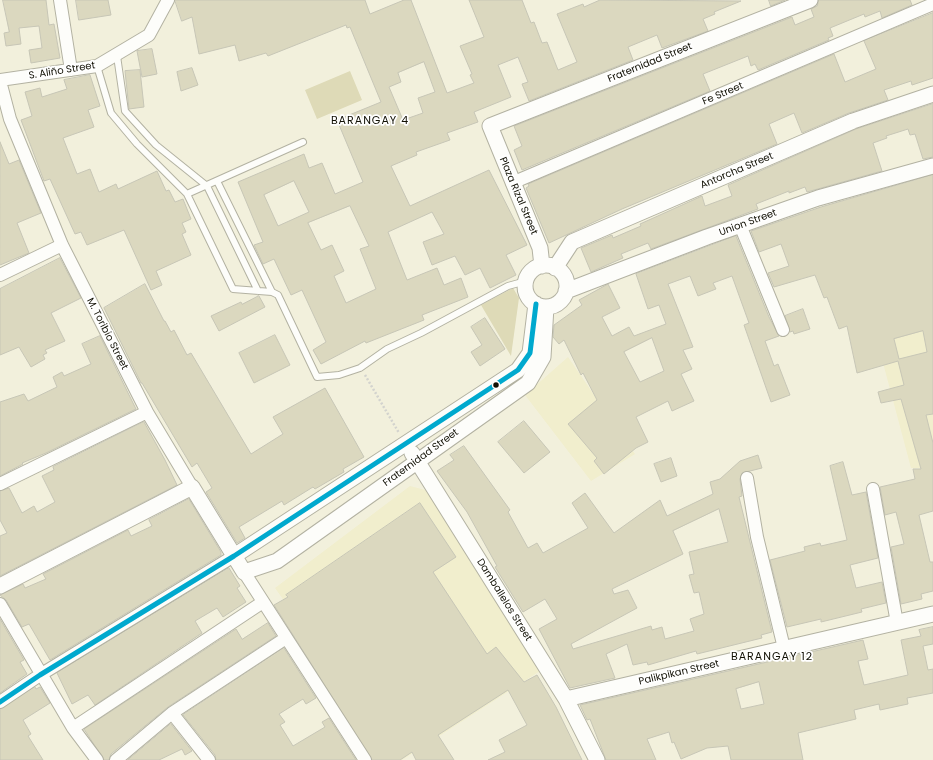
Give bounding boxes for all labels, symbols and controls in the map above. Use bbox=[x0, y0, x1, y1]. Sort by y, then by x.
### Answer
street label: Fraternidad Street bbox=[606, 41, 694, 85]
street label: S. Aliño Street bbox=[28, 60, 96, 82]
street label: Fe Street bbox=[701, 80, 745, 108]
district label: BARANGAY 4 bbox=[331, 114, 409, 128]
street label: Antorcha Street bbox=[699, 150, 775, 192]
street label: Plaza Rizal Street bbox=[496, 155, 540, 237]
street label: Union Street bbox=[718, 207, 778, 239]
street label: M. Toribio Street bbox=[84, 296, 130, 372]
unlabelled marker bbox=[491, 380, 501, 390]
street label: Fraternidad Street bbox=[381, 427, 461, 489]
street label: Damballelos Street bbox=[474, 557, 534, 643]
district label: BARANGAY 12 bbox=[731, 650, 813, 664]
street label: Palikpikan Street bbox=[638, 658, 720, 688]

